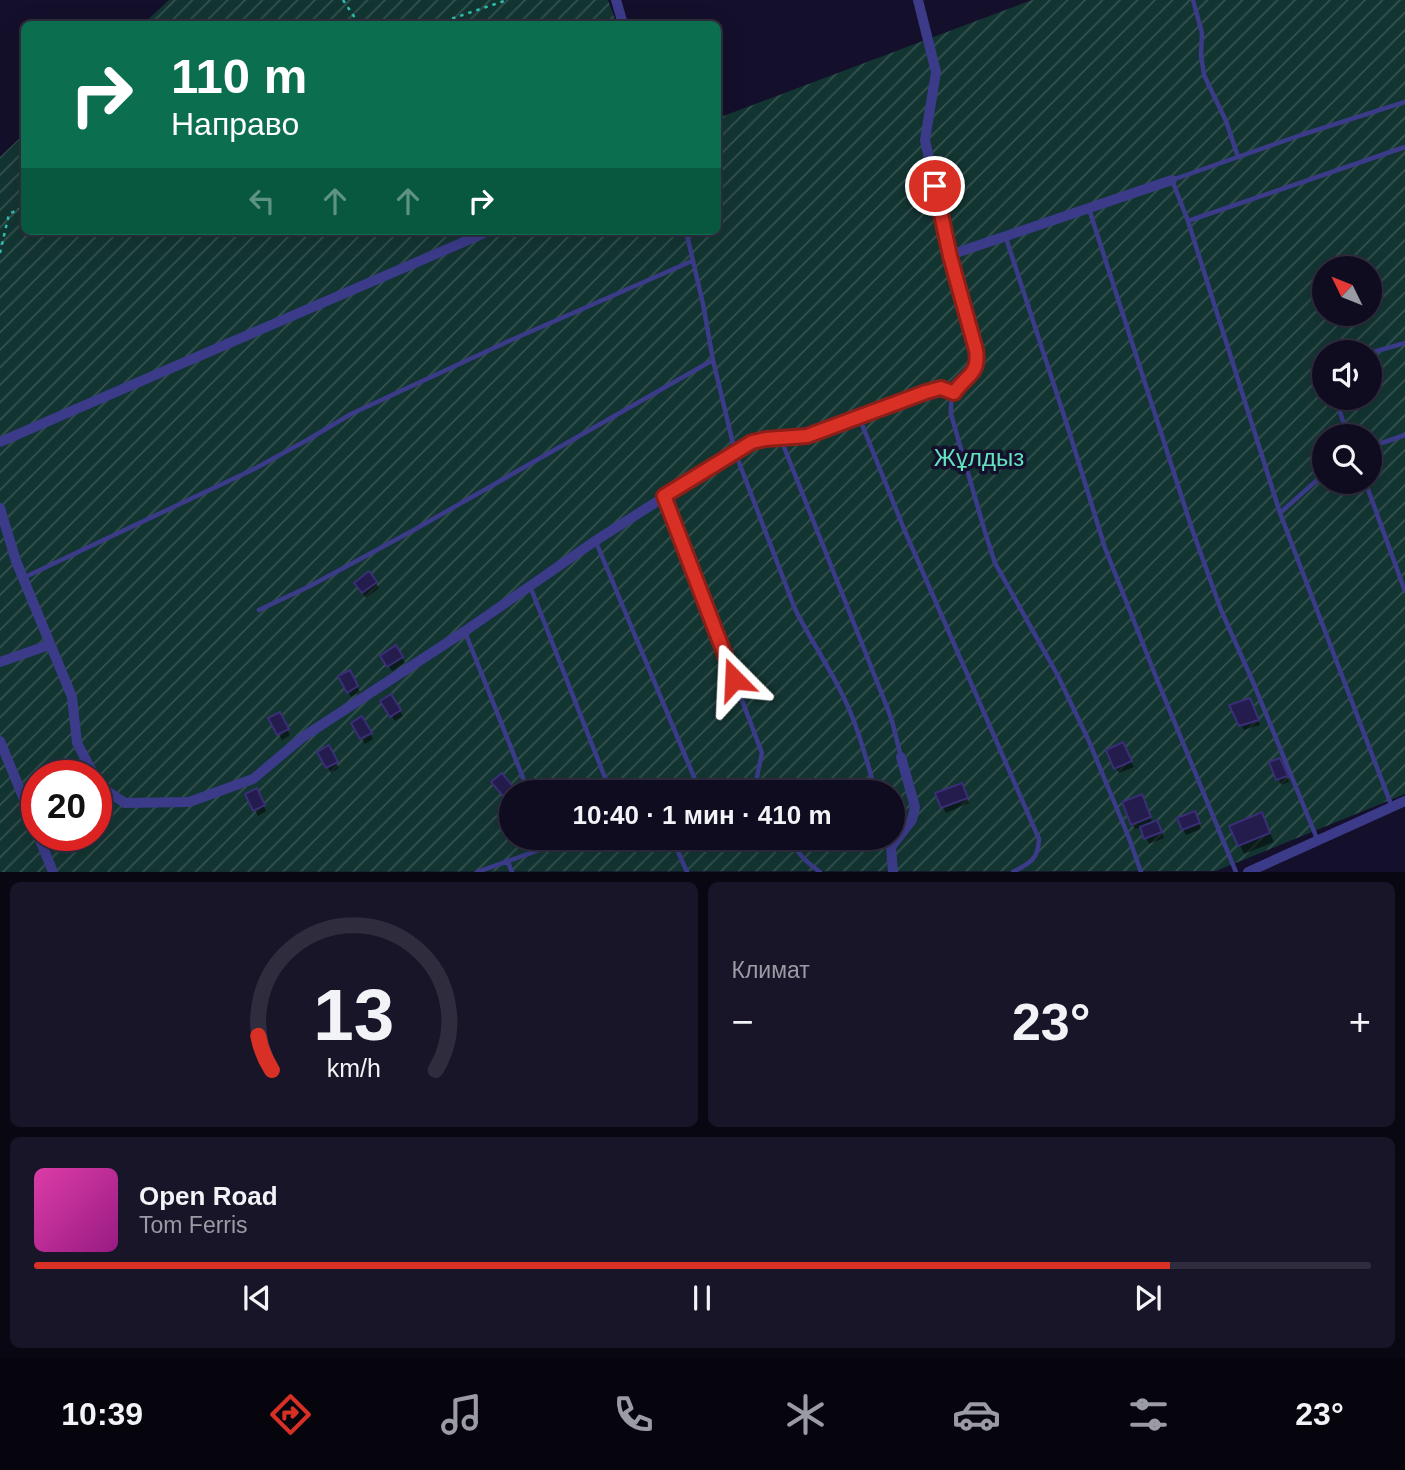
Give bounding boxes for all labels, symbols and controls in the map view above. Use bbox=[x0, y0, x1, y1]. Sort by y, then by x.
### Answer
icon: right bbox=[56, 49, 147, 140]
text: 110 m bbox=[171, 49, 307, 103]
text: Направо bbox=[171, 106, 299, 142]
pin bbox=[905, 156, 965, 216]
icon: arrive bbox=[916, 167, 954, 205]
icon: left bbox=[243, 182, 281, 220]
icon: ahead bbox=[316, 182, 354, 220]
icon: ahead bbox=[389, 182, 427, 220]
icon: right bbox=[462, 182, 500, 220]
north arrow bbox=[1312, 256, 1382, 326]
map controls bbox=[1312, 256, 1382, 494]
button: sound bbox=[1312, 340, 1382, 410]
button: search bbox=[1312, 424, 1382, 494]
park label: Жұлдыз bbox=[934, 444, 1024, 471]
position arrow bbox=[697, 642, 771, 716]
speed limit sign: 20 bbox=[21, 760, 112, 851]
text: 10:40 · 1 мин · 410 m bbox=[572, 800, 832, 830]
text: Климат bbox=[732, 957, 810, 983]
text: 13 bbox=[313, 975, 394, 1056]
text: 23° bbox=[1012, 993, 1091, 1051]
text: − bbox=[732, 1001, 754, 1043]
text: + bbox=[1349, 1001, 1371, 1043]
text: km/h bbox=[327, 1054, 381, 1082]
text: Open Road bbox=[139, 1181, 278, 1211]
text: Tom Ferris bbox=[139, 1212, 248, 1238]
icon: previous bbox=[238, 1279, 276, 1317]
icon: pause bbox=[683, 1279, 721, 1317]
icon: next bbox=[1129, 1279, 1167, 1317]
icon: directions bbox=[266, 1390, 315, 1439]
icon: music bbox=[437, 1390, 486, 1439]
icon: phone bbox=[609, 1390, 658, 1439]
icon: climate bbox=[781, 1390, 830, 1439]
icon: car bbox=[952, 1390, 1001, 1439]
icon: filters bbox=[1124, 1390, 1173, 1439]
text: 10:39 bbox=[61, 1396, 143, 1432]
text: 23° bbox=[1295, 1396, 1344, 1432]

